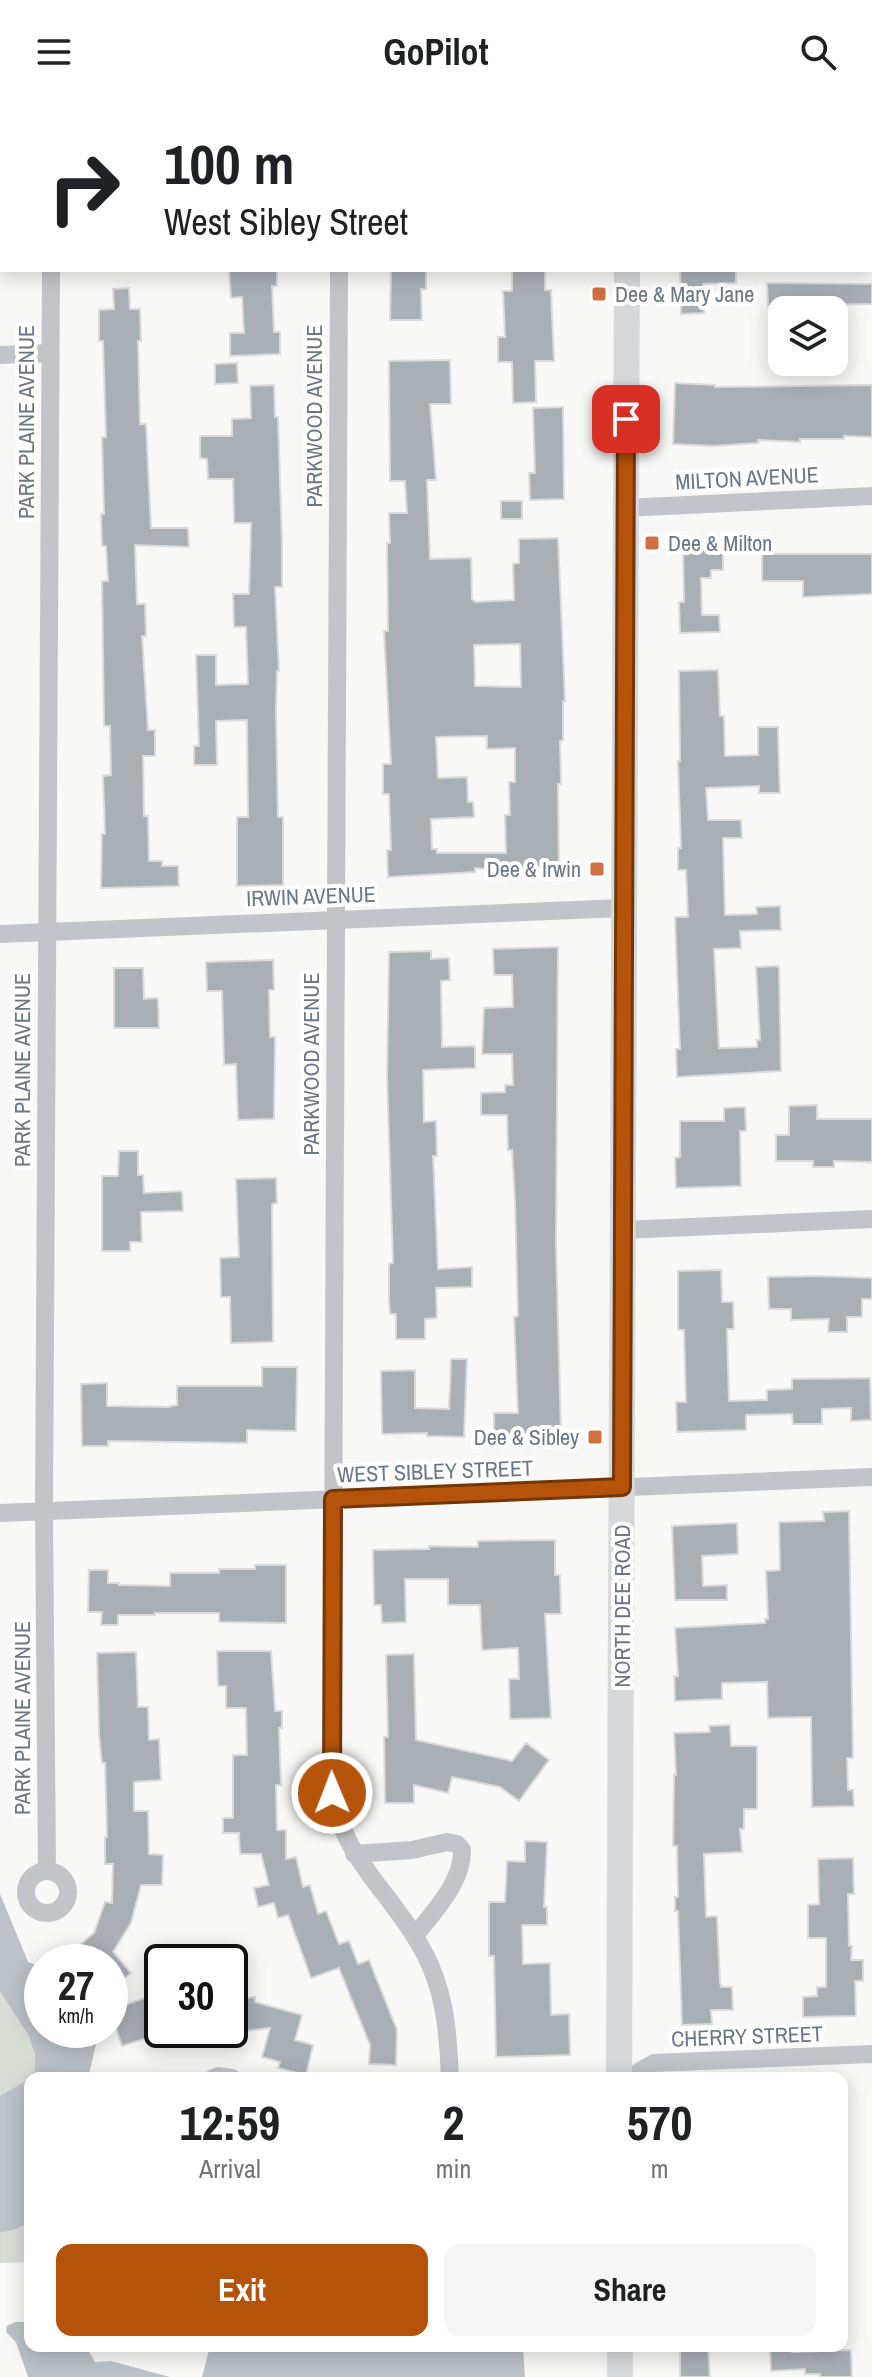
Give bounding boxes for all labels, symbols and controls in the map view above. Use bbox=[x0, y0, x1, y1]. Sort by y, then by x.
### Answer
text: GoPilot bbox=[384, 28, 488, 76]
icon: menu bbox=[32, 30, 76, 74]
icon: search bbox=[796, 30, 840, 74]
text: 100 m bbox=[164, 126, 294, 201]
icon: right bbox=[32, 136, 136, 240]
text: West Sibley Street bbox=[164, 198, 408, 246]
place label: Dee & Mary Jane bbox=[615, 279, 754, 309]
marker: Dee & Mary Jane bbox=[590, 285, 608, 303]
map controls bbox=[768, 296, 848, 376]
button: layers bbox=[768, 296, 848, 376]
street label: PARK PLAINE AVENUE bbox=[11, 325, 41, 519]
street label: PARKWOOD AVENUE bbox=[299, 325, 329, 507]
pin bbox=[592, 385, 660, 453]
icon: arrive bbox=[604, 397, 648, 441]
street label: MILTON AVENUE bbox=[675, 459, 819, 497]
place label: Dee & Milton bbox=[668, 528, 772, 558]
marker: Dee & Milton bbox=[643, 534, 661, 552]
place label: Dee & Irwin bbox=[487, 854, 581, 884]
marker: Dee & Irwin bbox=[588, 860, 606, 878]
street label: IRWIN AVENUE bbox=[246, 879, 376, 913]
street label: PARK PLAINE AVENUE bbox=[7, 973, 37, 1167]
street label: PARKWOOD AVENUE bbox=[296, 973, 326, 1155]
place label: Dee & Sibley bbox=[474, 1422, 579, 1452]
marker: Dee & Sibley bbox=[586, 1428, 604, 1446]
street label: WEST SIBLEY STREET bbox=[337, 1453, 533, 1489]
street label: NORTH DEE ROAD bbox=[607, 1524, 637, 1688]
street label: PARK PLAINE AVENUE bbox=[7, 1621, 37, 1815]
position arrow bbox=[290, 1751, 374, 1835]
speed limit sign: 30 bbox=[144, 1944, 248, 2048]
text: 27 bbox=[58, 1959, 94, 2012]
text: km/h bbox=[58, 2002, 94, 2029]
street label: CHERRY STREET bbox=[671, 2018, 823, 2054]
text: 12:59 bbox=[180, 2090, 280, 2155]
text: 2 bbox=[443, 2090, 464, 2155]
text: 570 bbox=[627, 2090, 692, 2155]
text: Arrival bbox=[199, 2151, 261, 2186]
text: min bbox=[436, 2151, 471, 2186]
text: m bbox=[651, 2151, 669, 2186]
button: Exit bbox=[56, 2244, 428, 2336]
button: Share bbox=[444, 2244, 816, 2336]

